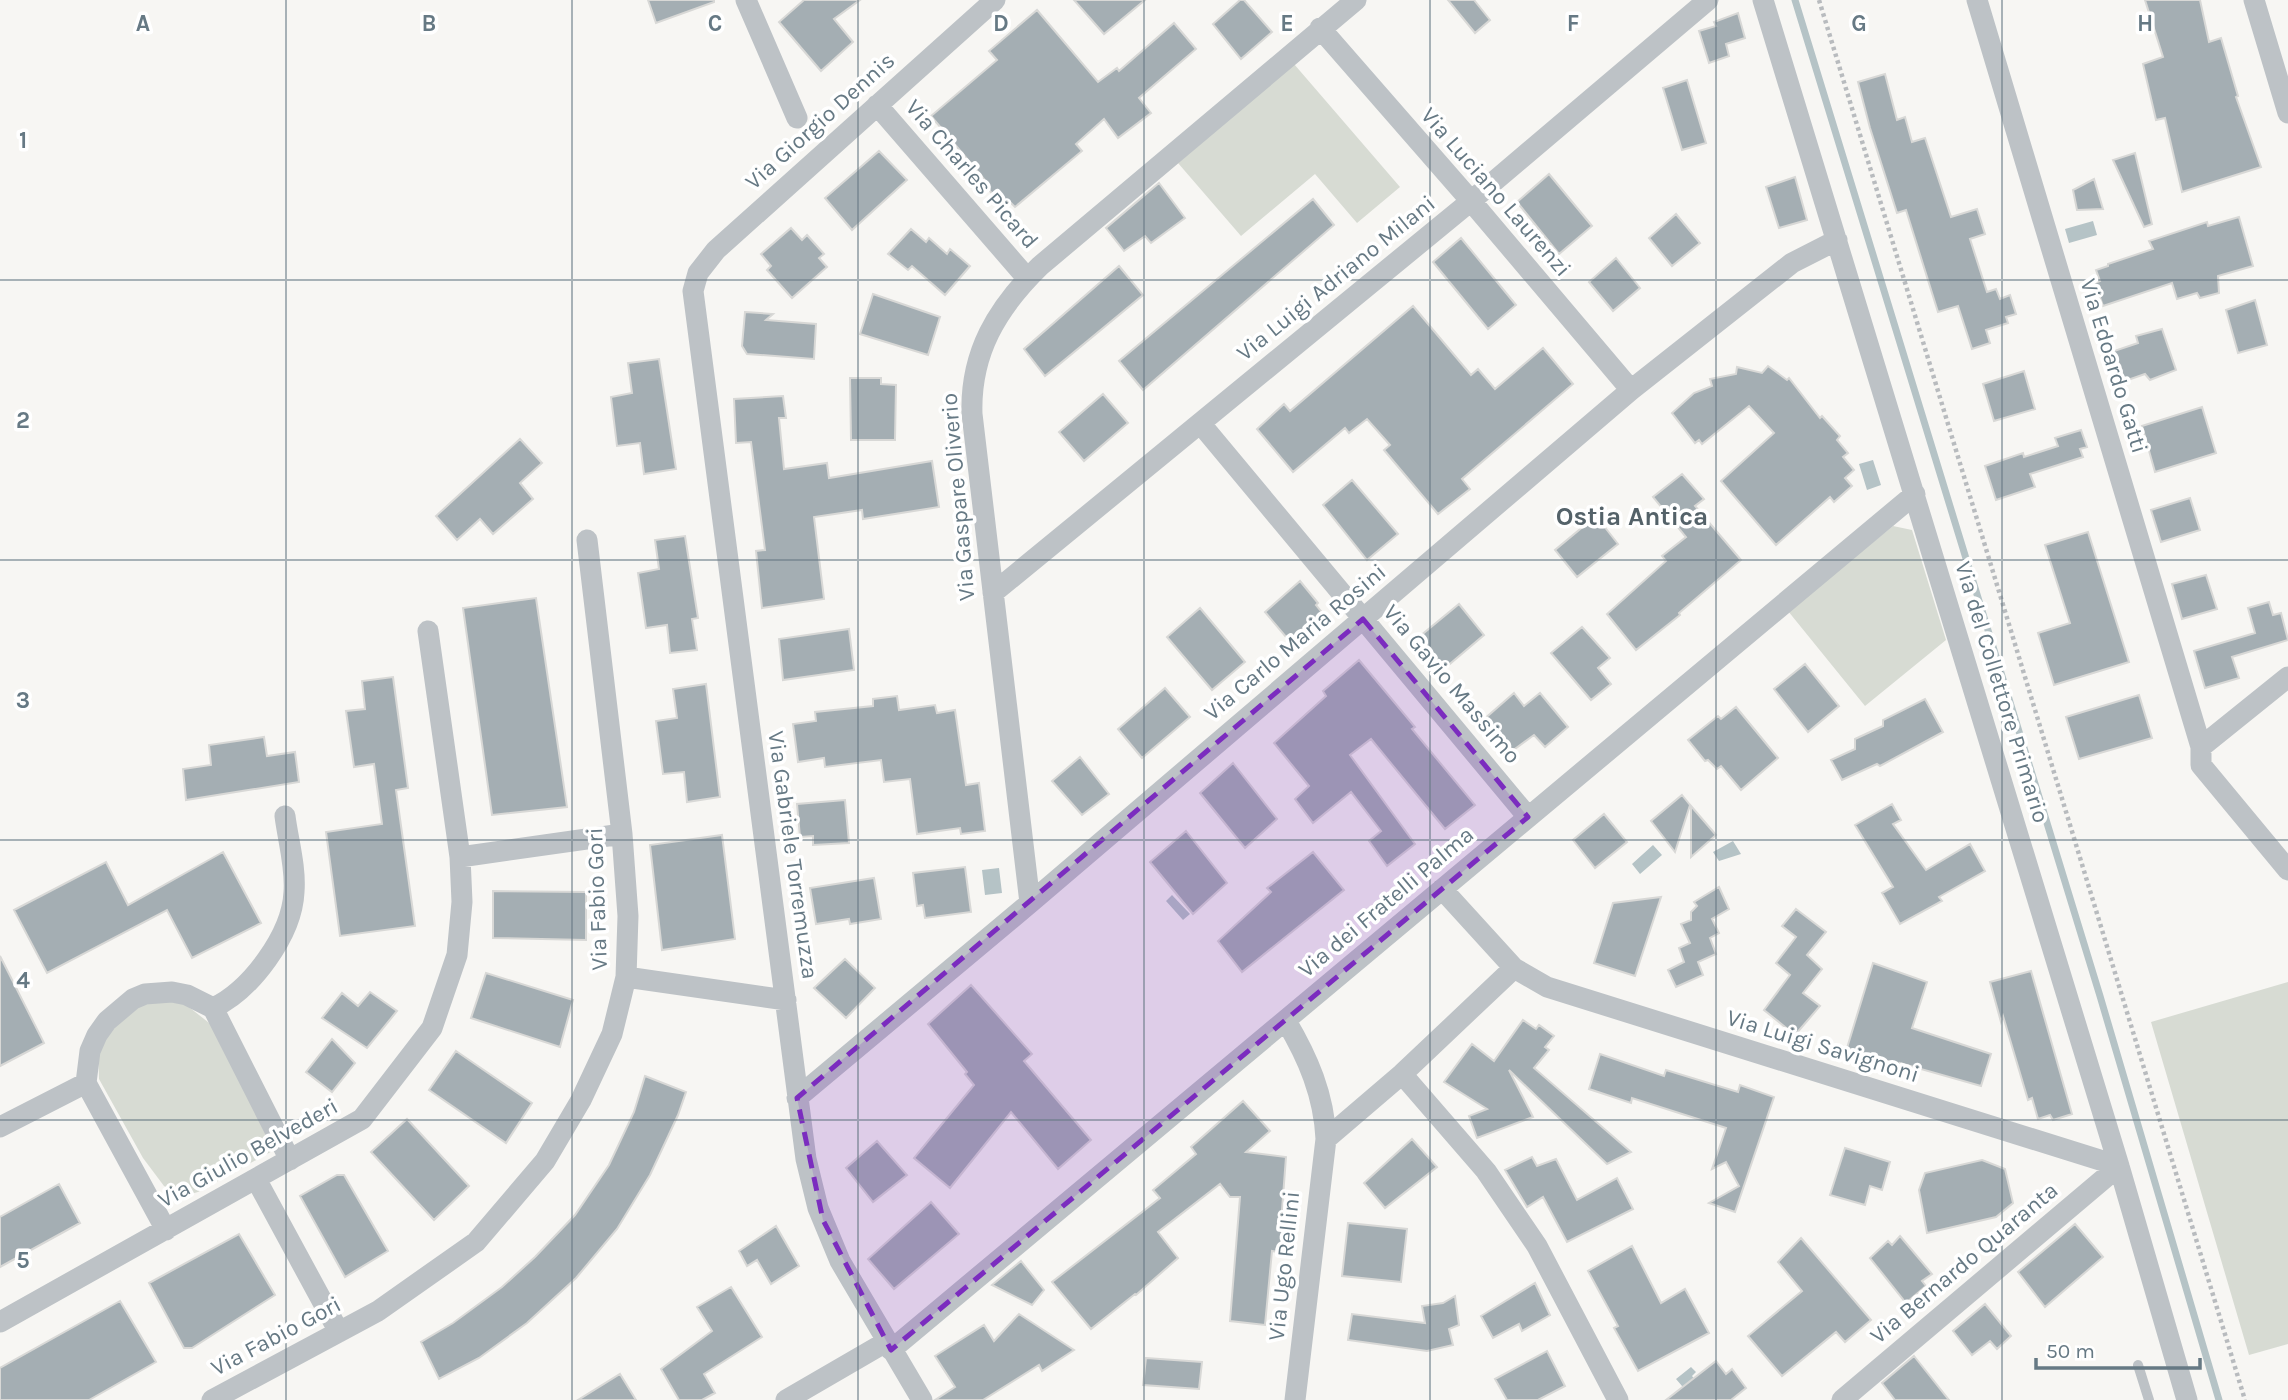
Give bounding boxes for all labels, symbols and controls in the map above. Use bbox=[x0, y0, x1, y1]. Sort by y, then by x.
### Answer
text: A bbox=[136, 10, 150, 37]
text: B bbox=[422, 10, 436, 37]
text: C bbox=[708, 10, 722, 37]
text: D bbox=[993, 10, 1009, 37]
text: E bbox=[1280, 10, 1294, 37]
text: F bbox=[1567, 10, 1579, 37]
text: G bbox=[1851, 10, 1867, 37]
text: H bbox=[2137, 10, 2153, 37]
street label: Via Giorgio Dennis bbox=[740, 47, 900, 195]
street label: Via Charles Picard bbox=[900, 94, 1044, 254]
street label: Via Luciano Laurenzi bbox=[1415, 102, 1577, 282]
text: 1 bbox=[19, 127, 27, 154]
street label: Via Luigi Adriano Milani bbox=[1231, 190, 1441, 366]
street label: Via Edoardo Gatti bbox=[2075, 275, 2153, 457]
street label: Via Gaspare Oliverio bbox=[935, 392, 981, 602]
text: 2 bbox=[16, 407, 30, 434]
district label: Ostia Antica bbox=[1556, 501, 1708, 532]
street label: Via Carlo Maria Rosini bbox=[1199, 558, 1391, 726]
street label: Via del Collettore Primario bbox=[1949, 558, 2055, 826]
street label: Via Gavio Massimo bbox=[1378, 599, 1526, 769]
text: 3 bbox=[16, 687, 30, 714]
street label: Via Gabriele Torremuzza bbox=[762, 729, 824, 981]
street label: Via dei Fratelli Palma bbox=[1293, 821, 1479, 983]
street label: Via Fabio Gori bbox=[581, 827, 613, 971]
text: 4 bbox=[16, 967, 30, 994]
street label: Via Luigi Savignoni bbox=[1723, 1004, 1923, 1088]
street label: Via Giulio Belvederi bbox=[153, 1092, 343, 1214]
street label: Via Bernardo Quaranta bbox=[1865, 1177, 2063, 1349]
street label: Via Ugo Rellini bbox=[1263, 1190, 1305, 1342]
text: 5 bbox=[16, 1247, 30, 1274]
street label: Via Fabio Gori bbox=[206, 1290, 346, 1382]
scale bar bbox=[2036, 1326, 2200, 1370]
text: 50 m bbox=[2046, 1339, 2095, 1363]

